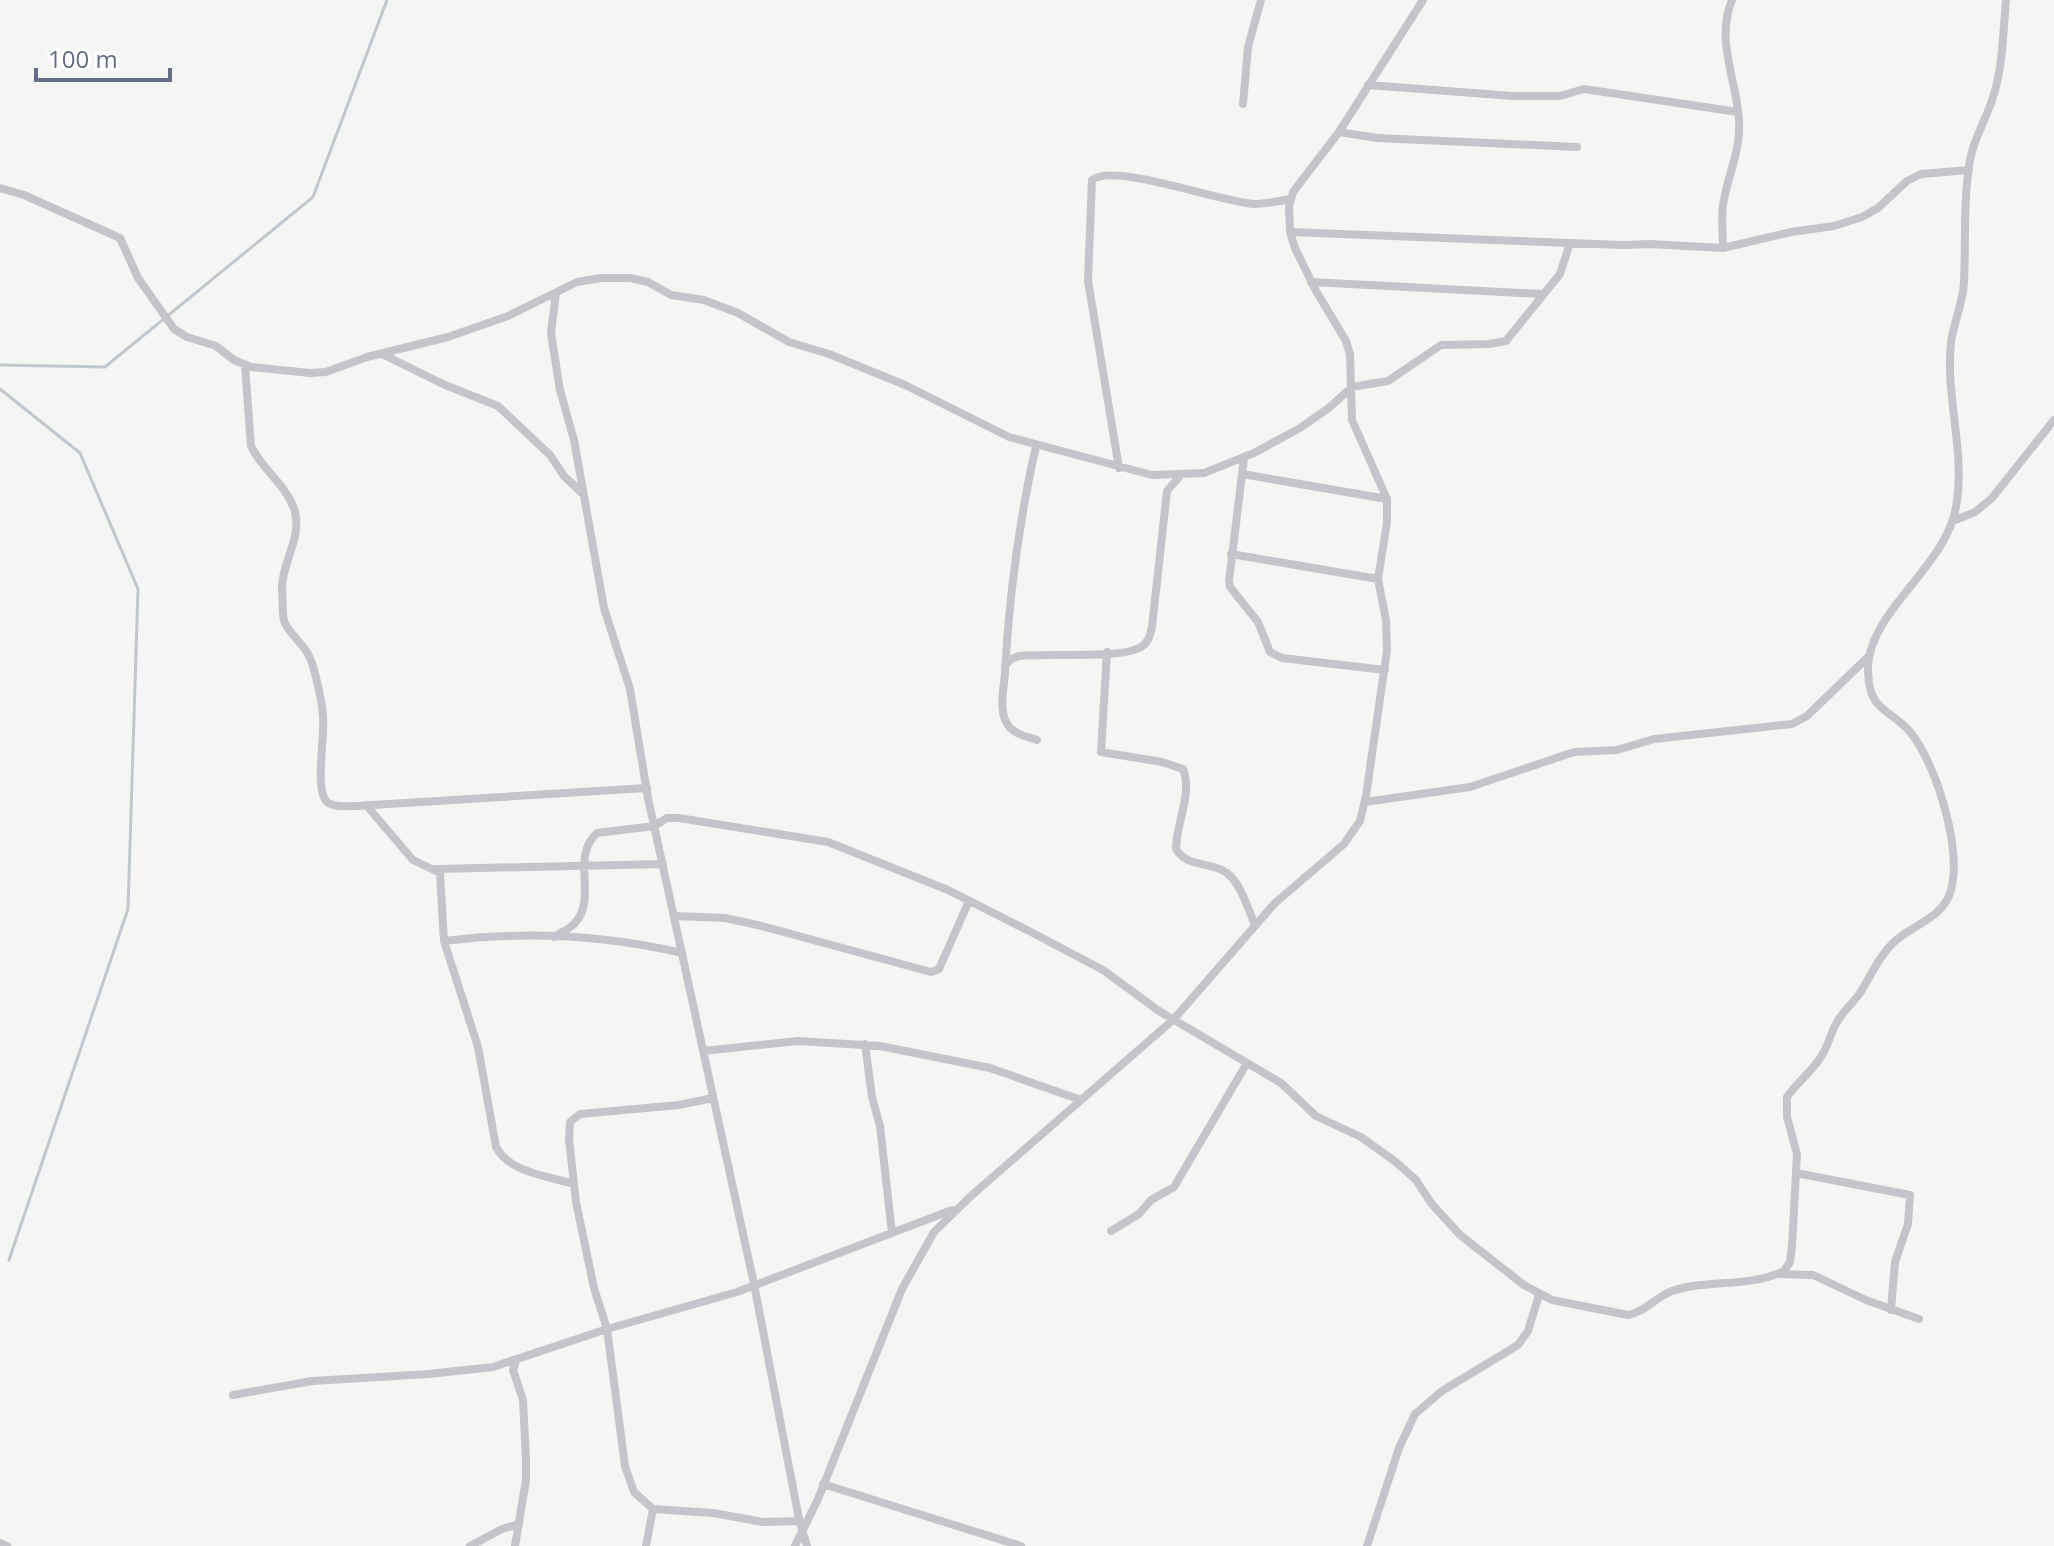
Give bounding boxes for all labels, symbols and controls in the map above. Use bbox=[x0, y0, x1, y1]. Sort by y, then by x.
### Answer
scale bar bbox=[36, 32, 170, 82]
text: 100 m bbox=[48, 42, 118, 75]

